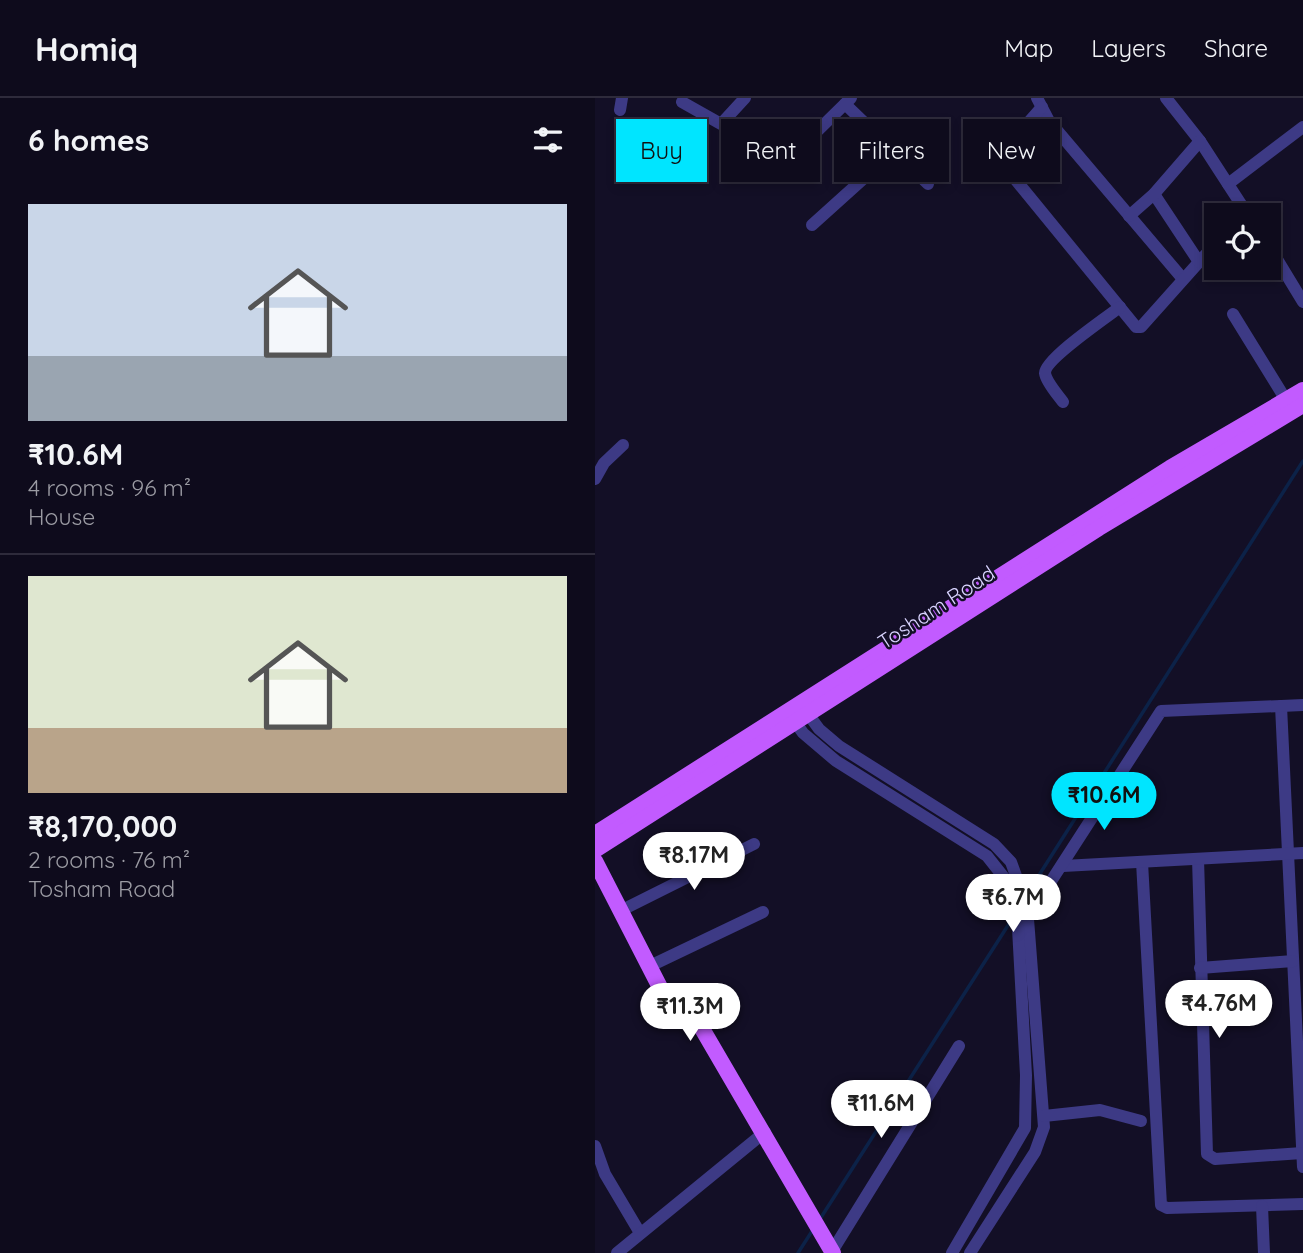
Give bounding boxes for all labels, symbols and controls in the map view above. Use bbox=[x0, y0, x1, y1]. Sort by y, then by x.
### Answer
text: Homiq bbox=[35, 28, 138, 69]
text: Map bbox=[1004, 33, 1053, 63]
text: Layers bbox=[1091, 33, 1166, 63]
text: Share bbox=[1204, 33, 1268, 63]
chip: Buy bbox=[616, 119, 707, 182]
chip: Rent bbox=[721, 119, 820, 182]
chip: Filters bbox=[834, 119, 949, 182]
chip: New bbox=[963, 119, 1060, 182]
text: 6 homes bbox=[28, 121, 149, 159]
icon: filters bbox=[529, 121, 567, 159]
map controls bbox=[1204, 203, 1281, 280]
button: locate bbox=[1204, 203, 1281, 280]
icon: home bbox=[235, 250, 361, 376]
text: ₹10.6M bbox=[28, 435, 123, 473]
text: 4 rooms · 96 m² bbox=[28, 473, 191, 502]
text: House bbox=[28, 502, 95, 531]
street label: Tosham Road bbox=[873, 560, 999, 654]
icon: home bbox=[235, 622, 361, 748]
pin: ₹10.6M bbox=[1047, 772, 1161, 832]
text: ₹10.6M bbox=[1067, 780, 1141, 809]
text: ₹8,170,000 bbox=[28, 807, 177, 845]
pin: ₹8.17M bbox=[637, 832, 751, 892]
text: ₹8.17M bbox=[659, 840, 729, 869]
text: 2 rooms · 76 m² bbox=[28, 845, 190, 874]
text: Tosham Road bbox=[28, 874, 175, 903]
pin: ₹6.7M bbox=[964, 874, 1062, 934]
text: ₹6.7M bbox=[982, 882, 1044, 911]
pin: ₹4.76M bbox=[1162, 981, 1276, 1040]
pin: ₹11.3M bbox=[633, 984, 747, 1043]
text: ₹4.76M bbox=[1181, 988, 1257, 1017]
text: ₹11.3M bbox=[656, 991, 724, 1020]
pin: ₹11.6M bbox=[824, 1080, 938, 1140]
text: ₹11.6M bbox=[847, 1088, 915, 1117]

